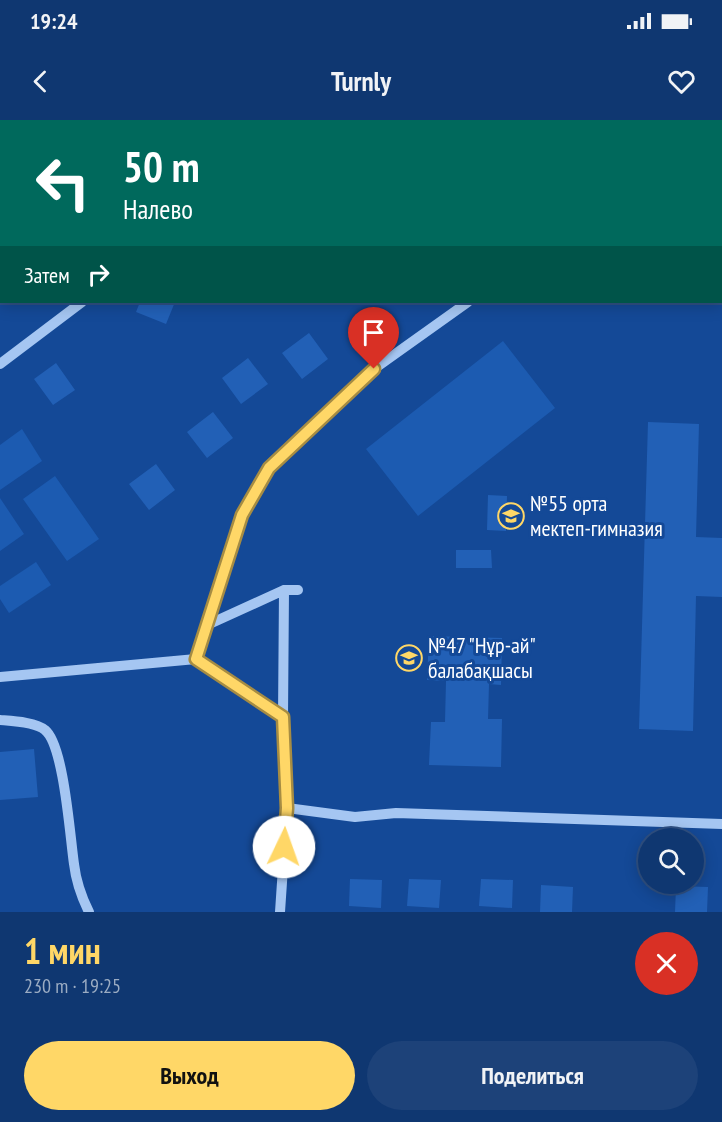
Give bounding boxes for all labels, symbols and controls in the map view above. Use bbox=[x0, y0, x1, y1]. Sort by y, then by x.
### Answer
text: 19:24 bbox=[30, 7, 78, 35]
text: Turnly bbox=[331, 64, 391, 98]
icon: back bbox=[24, 65, 57, 98]
icon: heart bbox=[665, 65, 698, 98]
text: 50 m bbox=[123, 139, 200, 194]
icon: left bbox=[24, 144, 102, 222]
text: Налево bbox=[123, 192, 193, 226]
icon: right bbox=[82, 258, 115, 291]
text: Затем bbox=[24, 261, 70, 289]
pin bbox=[348, 307, 399, 369]
icon: arrive bbox=[357, 316, 390, 349]
place label: №55 орта мектеп-гимназия bbox=[530, 489, 663, 542]
school or university icon: №55 орта мектеп-гимназия bbox=[496, 501, 526, 531]
place label: №47 "Нұр-ай" балабақшасы bbox=[428, 631, 536, 684]
school or university icon: №47 "Нұр-ай" балабақшасы bbox=[394, 643, 424, 673]
position arrow bbox=[252, 815, 316, 879]
map controls bbox=[638, 828, 704, 894]
button: search bbox=[638, 828, 704, 894]
text: 1 мин bbox=[24, 927, 101, 974]
button: close bbox=[635, 932, 698, 995]
text: 230 m · 19:25 bbox=[24, 973, 121, 999]
button: Выход bbox=[24, 1041, 355, 1110]
button: Поделиться bbox=[367, 1041, 698, 1110]

